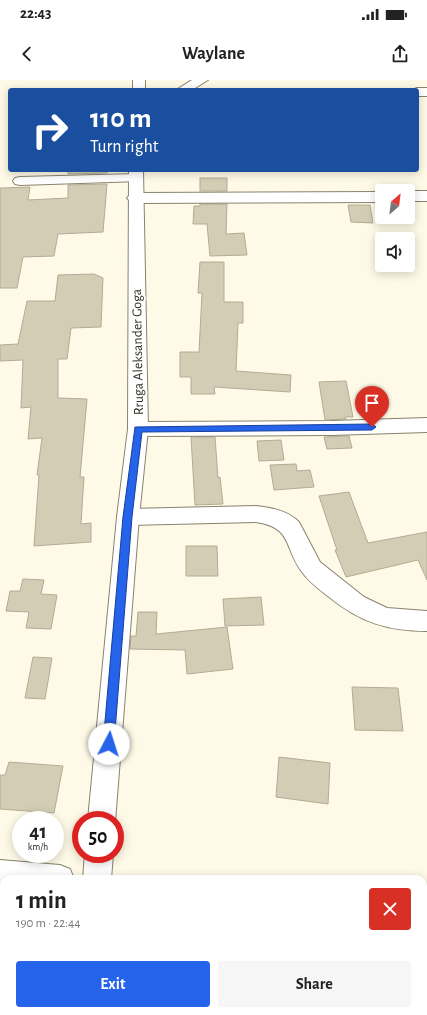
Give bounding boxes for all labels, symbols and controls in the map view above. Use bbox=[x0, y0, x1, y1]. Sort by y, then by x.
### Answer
text: 22:43 bbox=[20, 6, 52, 21]
icon: back bbox=[16, 43, 38, 65]
icon: share bbox=[389, 43, 411, 65]
text: Waylane bbox=[182, 45, 245, 63]
icon: right bbox=[24, 104, 76, 156]
text: 110 m bbox=[90, 105, 152, 133]
text: Turn right bbox=[90, 138, 159, 156]
north arrow bbox=[375, 184, 415, 224]
map controls bbox=[375, 184, 415, 272]
button: sound bbox=[375, 232, 415, 272]
street label: Rruga Aleksander Goga bbox=[130, 288, 146, 415]
pin bbox=[355, 386, 389, 427]
icon: arrive bbox=[361, 392, 383, 414]
position arrow bbox=[88, 723, 130, 765]
speed limit sign: 50 bbox=[72, 811, 124, 863]
text: 41 bbox=[29, 822, 47, 842]
text: km/h bbox=[28, 842, 48, 852]
button: close bbox=[369, 888, 411, 930]
text: 1 min bbox=[16, 889, 67, 913]
text: 190 m · 22:44 bbox=[16, 917, 81, 930]
button: Exit bbox=[16, 961, 210, 1007]
button: Share bbox=[218, 961, 411, 1007]

